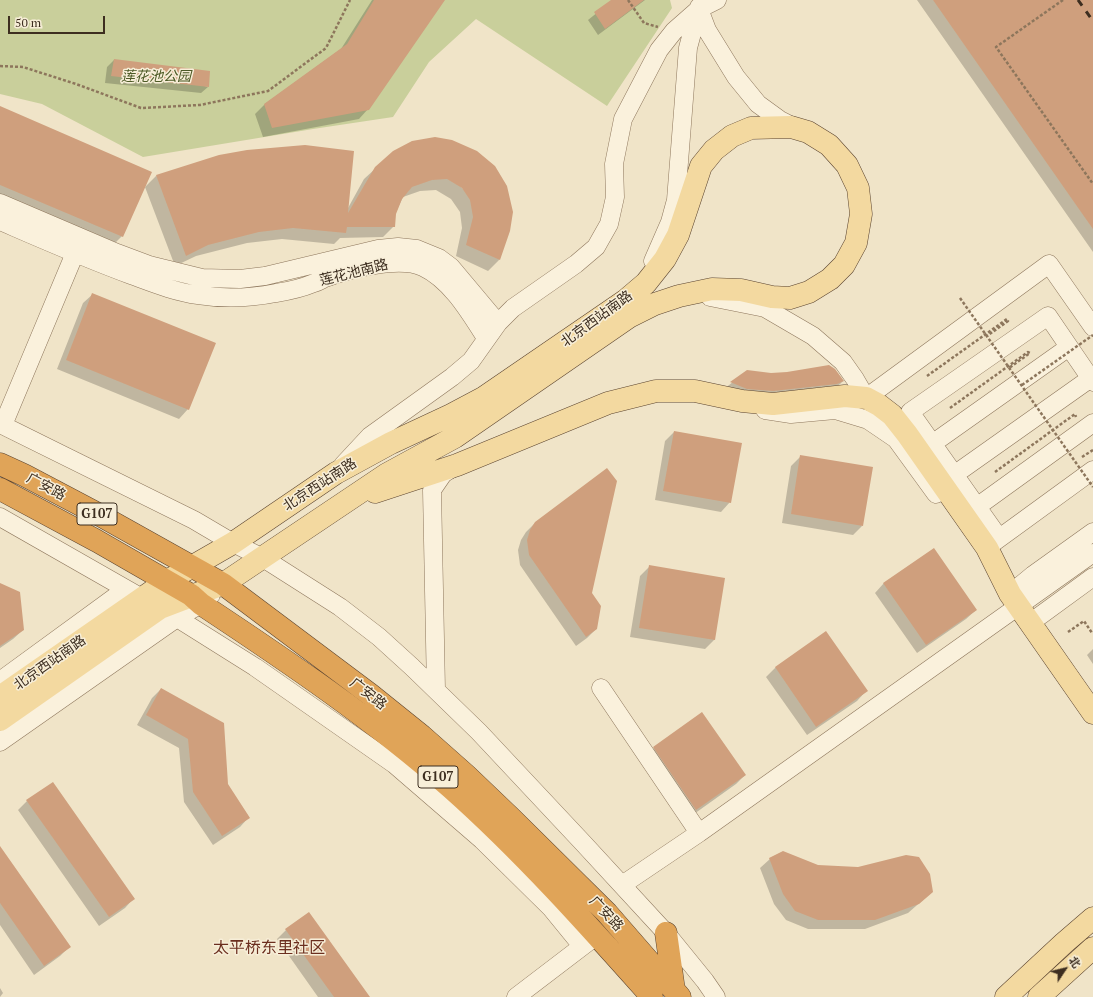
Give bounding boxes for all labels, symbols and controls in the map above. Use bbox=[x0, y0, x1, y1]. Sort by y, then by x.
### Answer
scale bar bbox=[10, 8, 107, 34]
text: 50 m bbox=[15, 15, 41, 30]
park label: 莲花池公园 bbox=[121, 69, 191, 85]
street label: 莲花池南路 bbox=[318, 256, 390, 290]
street label: 北京西站南路 bbox=[558, 288, 636, 350]
street label: 北京西站南路 bbox=[280, 455, 360, 515]
street label: 广安路 bbox=[24, 470, 68, 504]
road number: G107 bbox=[77, 503, 117, 525]
street label: 北京西站南路 bbox=[11, 632, 89, 694]
street label: 广安路 bbox=[346, 674, 390, 714]
road number: G107 bbox=[418, 766, 458, 788]
street label: 广安路 bbox=[586, 893, 626, 935]
district label: 太平桥东里社区 bbox=[213, 938, 325, 958]
north arrow bbox=[1045, 949, 1085, 989]
text: 北 bbox=[1066, 954, 1084, 971]

